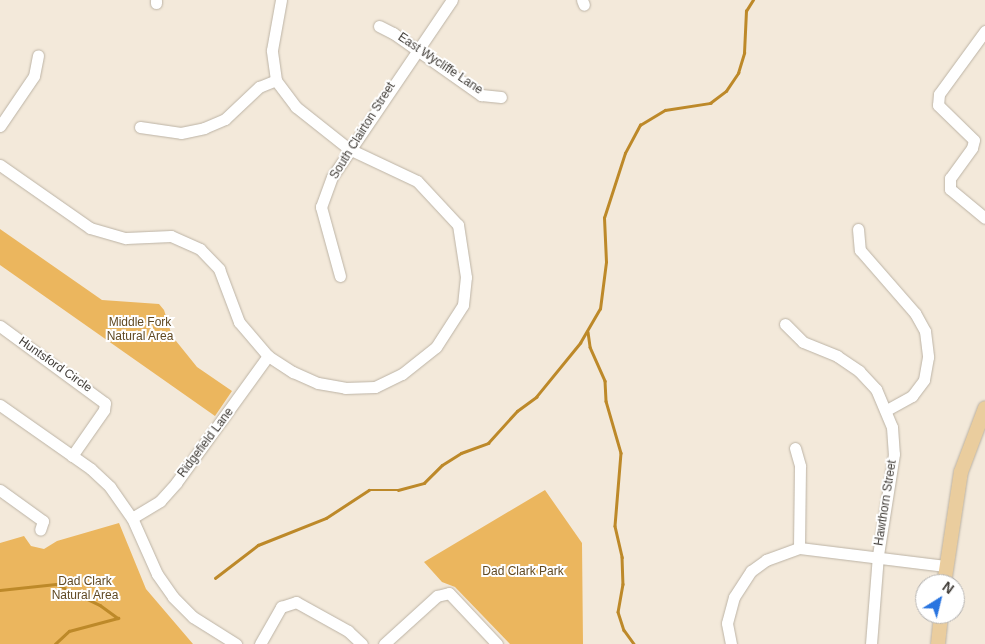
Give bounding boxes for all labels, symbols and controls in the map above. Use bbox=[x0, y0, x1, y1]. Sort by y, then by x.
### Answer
street label: East Wycliffe Lane bbox=[395, 30, 485, 98]
street label: South Clairton Street bbox=[327, 80, 399, 182]
park label: Middle Fork Natural Area bbox=[106, 316, 174, 344]
street label: Huntsford Circle bbox=[16, 334, 94, 396]
street label: Ridgefield Lane bbox=[175, 405, 237, 481]
street label: Hawthorn Street bbox=[872, 459, 900, 547]
park label: Dad Clark Park bbox=[482, 565, 564, 579]
north arrow bbox=[915, 574, 965, 624]
park label: Dad Clark Natural Area bbox=[51, 575, 119, 603]
text: N bbox=[939, 578, 957, 597]

